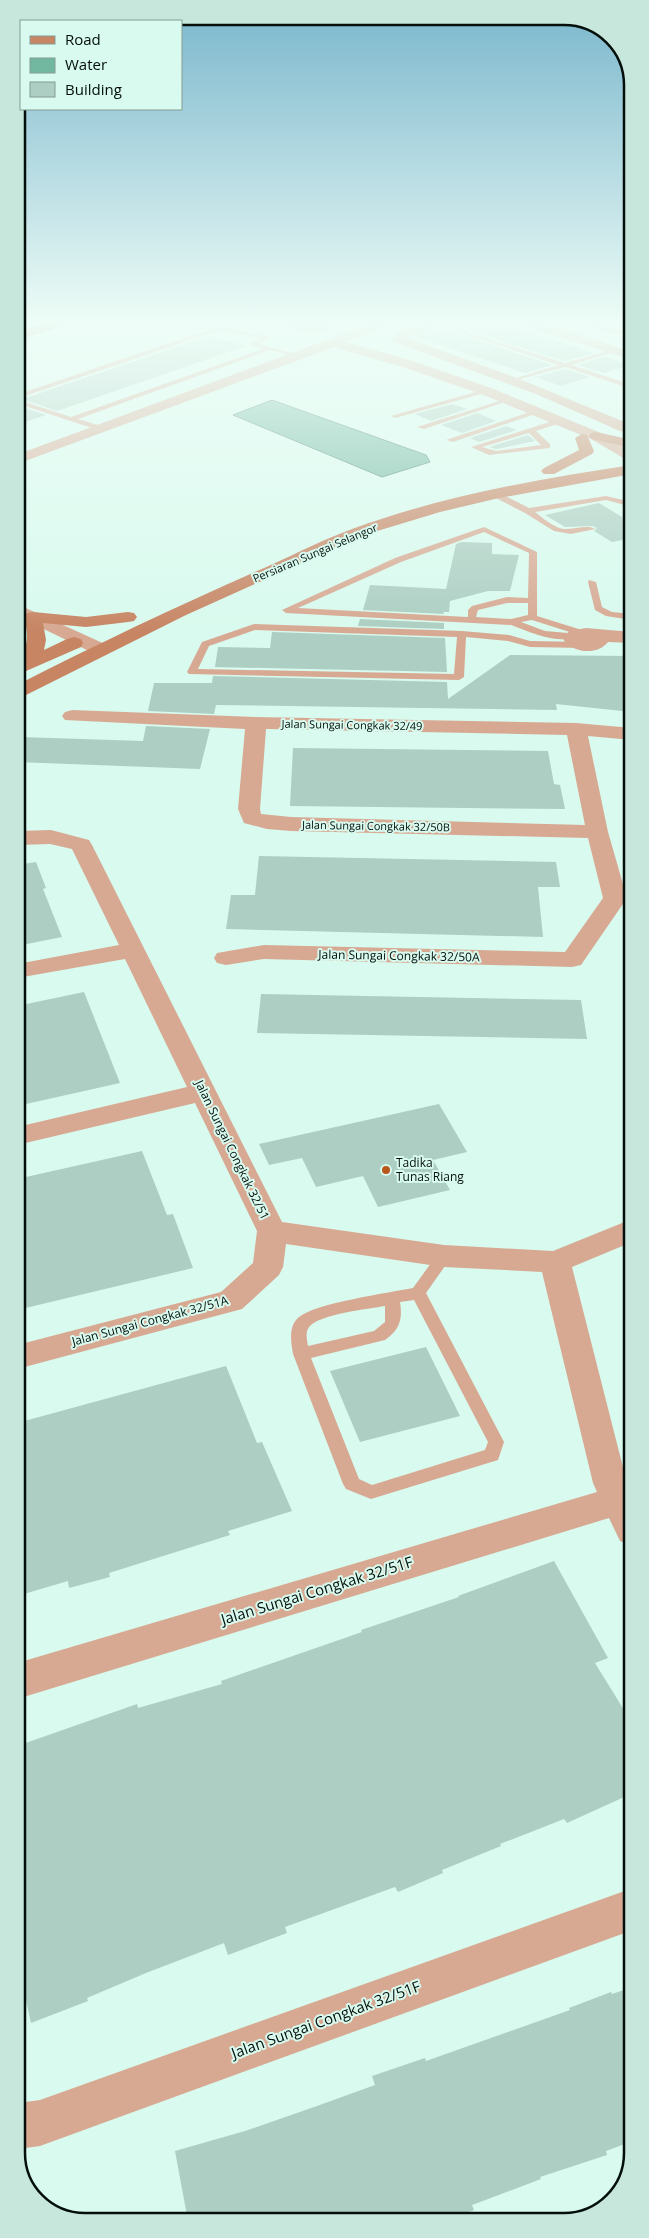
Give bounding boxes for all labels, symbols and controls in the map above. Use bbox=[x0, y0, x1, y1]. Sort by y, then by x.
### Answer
legend bbox=[20, 20, 182, 110]
text: Road bbox=[65, 29, 101, 49]
text: Water bbox=[65, 54, 107, 74]
text: Building bbox=[65, 79, 122, 99]
street label: Persiaran Sungai Selangor bbox=[250, 519, 380, 586]
street label: Jalan Sungai Congkak 32/49 bbox=[280, 716, 423, 733]
street label: Jalan Sungai Congkak 32/50B bbox=[301, 817, 450, 834]
street label: Jalan Sungai Congkak 32/50A bbox=[317, 946, 480, 965]
street label: Jalan Sungai Congkak 32/51 bbox=[191, 1076, 274, 1223]
place label: Tadika Tunas Riang bbox=[396, 1154, 464, 1185]
marker: Tadika Tunas Riang bbox=[380, 1164, 392, 1176]
street label: Jalan Sungai Congkak 32/51A bbox=[69, 1291, 230, 1350]
street label: Jalan Sungai Congkak 32/51F bbox=[216, 1551, 415, 1629]
street label: Jalan Sungai Congkak 32/51F bbox=[227, 1975, 423, 2063]

